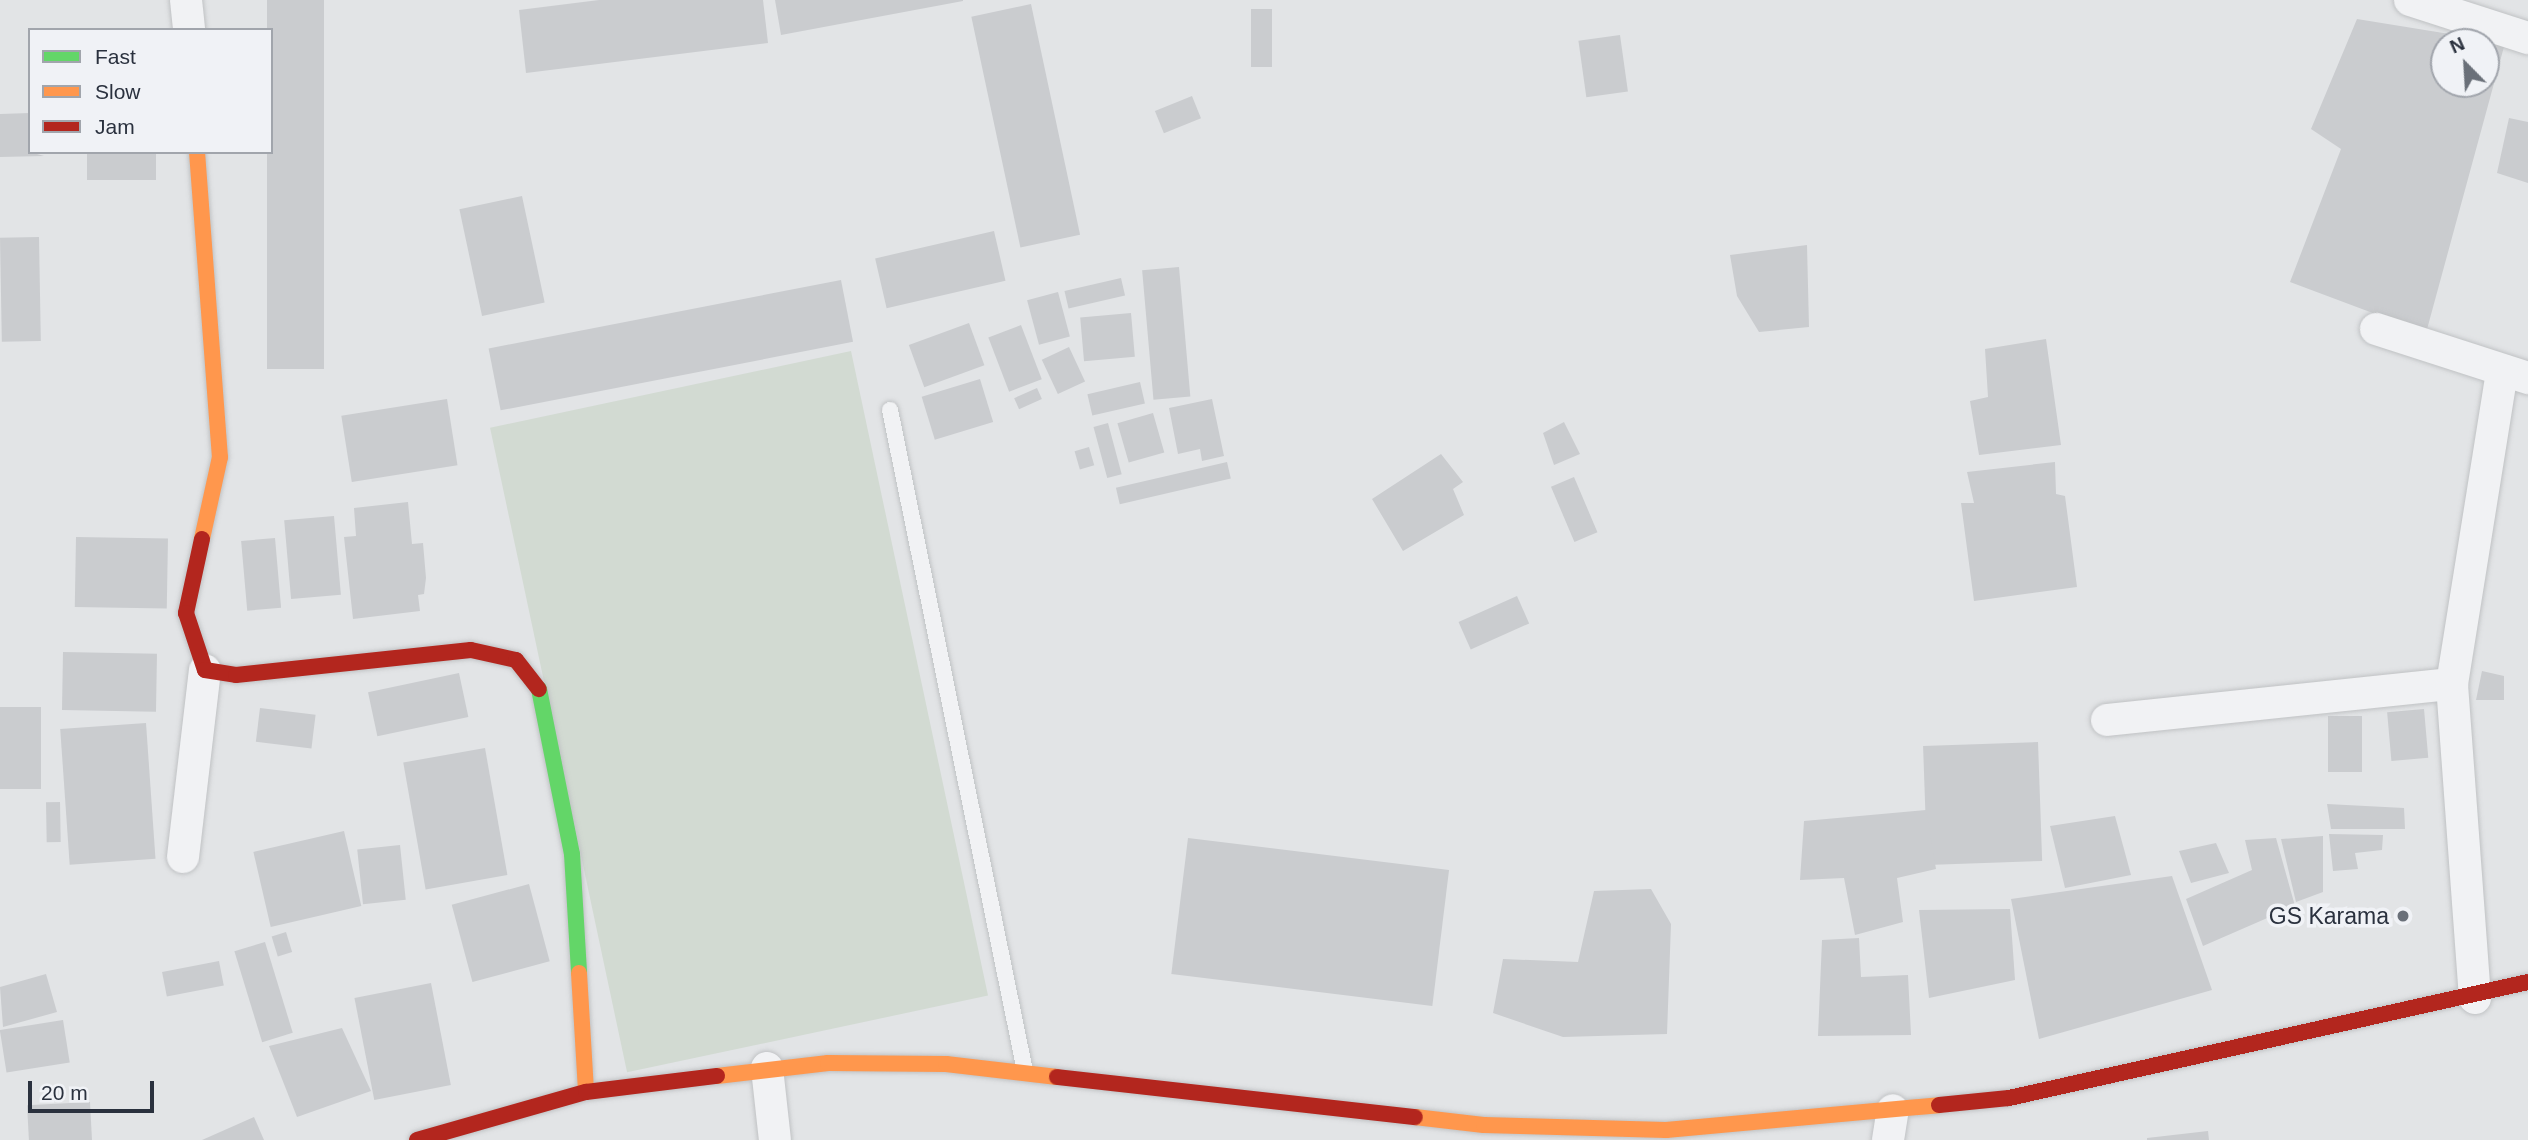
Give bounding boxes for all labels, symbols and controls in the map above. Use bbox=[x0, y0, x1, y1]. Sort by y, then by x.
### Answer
legend bbox=[28, 28, 273, 154]
north arrow bbox=[2430, 28, 2500, 98]
text: N bbox=[2447, 33, 2468, 58]
text: Fast bbox=[95, 45, 136, 68]
text: Slow bbox=[95, 80, 141, 103]
text: Jam bbox=[95, 115, 135, 138]
place label: GS Karama bbox=[2269, 902, 2389, 930]
marker: GS Karama bbox=[2395, 908, 2411, 924]
scale bar bbox=[32, 1066, 158, 1110]
text: 20 m bbox=[41, 1081, 88, 1104]

